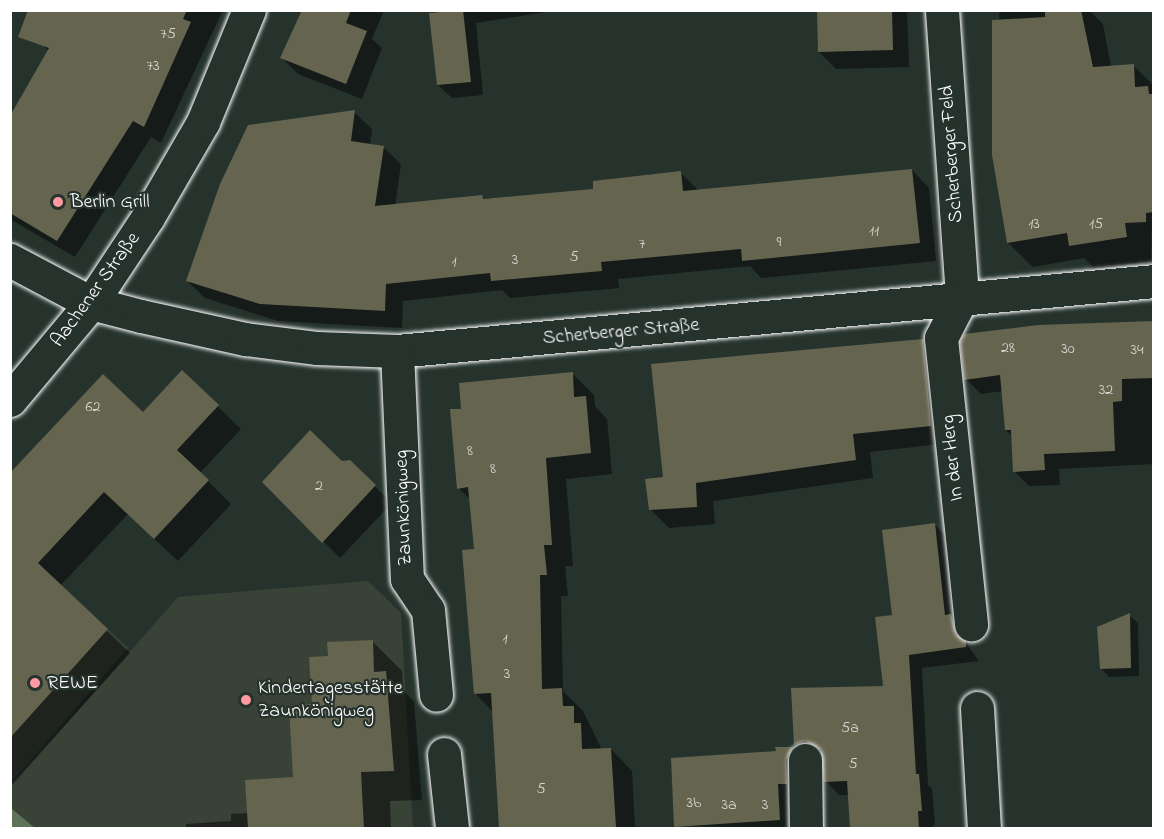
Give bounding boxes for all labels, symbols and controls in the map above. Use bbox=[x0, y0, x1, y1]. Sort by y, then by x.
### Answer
house number: 75 bbox=[160, 24, 176, 44]
house number: 73 bbox=[146, 56, 160, 76]
street label: Scherberger Feld bbox=[935, 84, 969, 224]
place label: Berlin Grill bbox=[70, 190, 149, 214]
marker: Berlin Grill bbox=[51, 195, 65, 209]
house number: 13 bbox=[1028, 214, 1040, 234]
house number: 15 bbox=[1089, 214, 1103, 234]
house number: 11 bbox=[869, 221, 879, 241]
street label: Aachener Straße bbox=[46, 228, 146, 352]
house number: 9 bbox=[777, 232, 781, 252]
house number: 7 bbox=[639, 234, 645, 254]
house number: 5 bbox=[569, 247, 579, 267]
house number: 3 bbox=[512, 250, 518, 270]
house number: 1 bbox=[451, 252, 457, 272]
street label: Scherberger Straße bbox=[542, 313, 700, 351]
house number: 28 bbox=[1001, 338, 1015, 358]
house number: 30 bbox=[1061, 339, 1075, 359]
house number: 34 bbox=[1130, 340, 1144, 360]
house number: 32 bbox=[1099, 380, 1113, 400]
house number: 62 bbox=[86, 397, 100, 417]
street label: In der Herg bbox=[937, 414, 969, 502]
house number: 8 bbox=[467, 441, 473, 461]
street label: Zaunkönigweg bbox=[390, 450, 418, 566]
house number: 8 bbox=[490, 459, 496, 479]
house number: 2 bbox=[315, 476, 323, 496]
house number: 1 bbox=[502, 629, 508, 649]
house number: 3 bbox=[504, 664, 510, 684]
place label: REWE bbox=[47, 671, 98, 695]
marker: REWE bbox=[28, 676, 42, 690]
place label: Kindertagesstätte Zaunkönigweg bbox=[258, 676, 403, 723]
marker: Kindertagesstätte Zaunkönigweg bbox=[239, 693, 253, 707]
house number: 5a bbox=[841, 718, 859, 738]
house number: 5 bbox=[848, 754, 858, 774]
house number: 5 bbox=[536, 779, 546, 799]
house number: 3b bbox=[686, 793, 702, 813]
house number: 3a bbox=[721, 795, 737, 815]
house number: 3 bbox=[762, 795, 768, 815]

